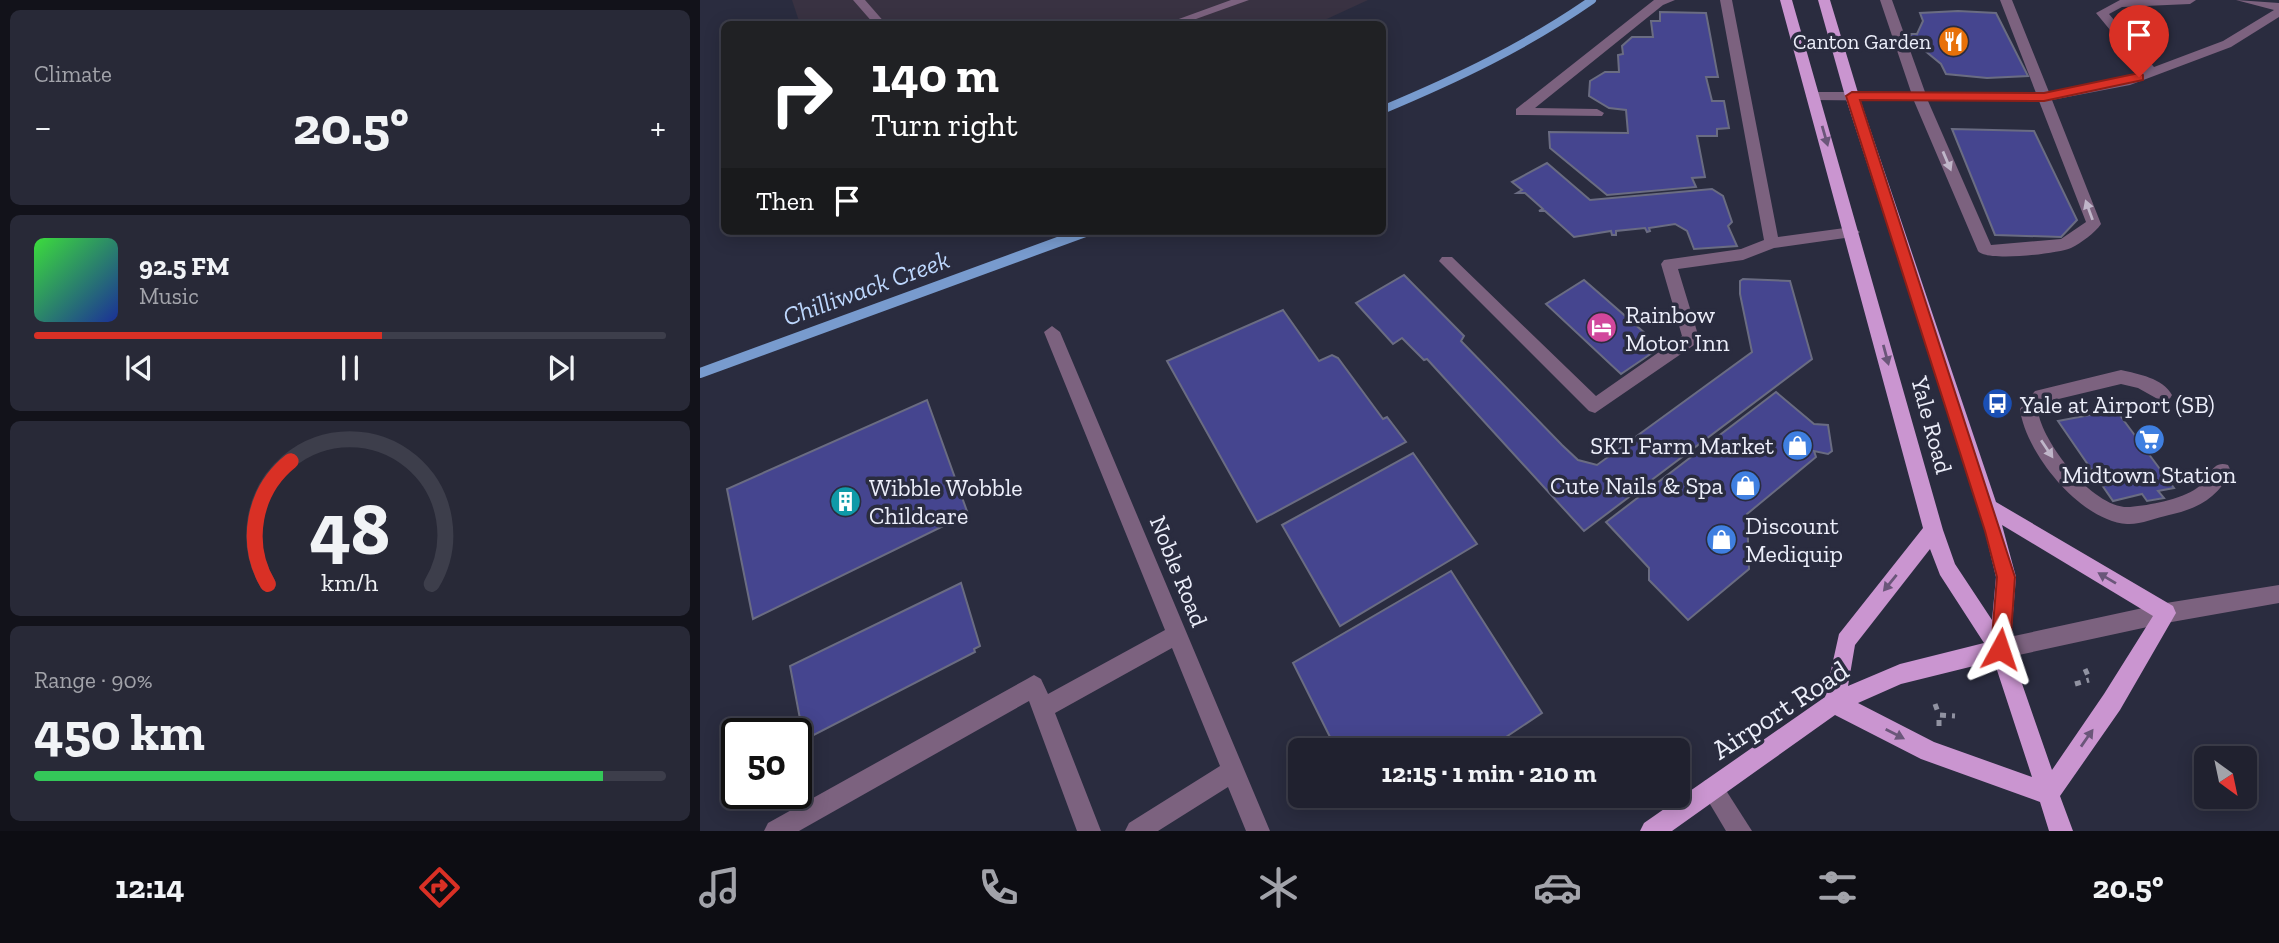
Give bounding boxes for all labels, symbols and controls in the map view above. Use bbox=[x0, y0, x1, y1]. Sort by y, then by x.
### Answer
pin bbox=[2109, 5, 2169, 77]
icon: arrive bbox=[2120, 16, 2158, 54]
restaurant icon: Canton Garden bbox=[1937, 24, 1971, 58]
place label: Canton Garden bbox=[1793, 29, 1931, 54]
text: 140 m bbox=[871, 46, 999, 105]
icon: right bbox=[756, 49, 847, 140]
text: Climate bbox=[34, 60, 112, 88]
text: 20.5° bbox=[293, 95, 409, 157]
text: − bbox=[34, 104, 52, 150]
text: + bbox=[650, 104, 666, 150]
text: Turn right bbox=[871, 106, 1018, 144]
one-way arrow bbox=[1820, 126, 1830, 147]
one-way arrow bbox=[1941, 151, 1953, 171]
icon: arrive bbox=[828, 182, 866, 220]
text: Then bbox=[756, 185, 814, 217]
one-way arrow bbox=[2083, 199, 2094, 220]
water label: Chilliwack Creek bbox=[778, 243, 954, 333]
text: 92.5 FM bbox=[139, 250, 229, 282]
text: Music bbox=[139, 282, 199, 310]
place label: Rainbow Motor Inn bbox=[1625, 300, 1730, 357]
hotel icon: Rainbow Motor Inn bbox=[1585, 311, 1619, 345]
one-way arrow bbox=[1881, 345, 1892, 367]
icon: previous bbox=[120, 349, 158, 387]
icon: pause bbox=[331, 349, 369, 387]
icon: next bbox=[542, 349, 580, 387]
street label: Yale Road bbox=[1905, 372, 1959, 477]
bus stop icon: Yale at Airport (SB) bbox=[1980, 387, 2014, 421]
place label: Yale at Airport (SB) bbox=[2019, 390, 2215, 419]
supermarket icon: Midtown Station bbox=[2132, 423, 2166, 457]
shop icon: SKT Farm Market bbox=[1780, 428, 1814, 462]
place label: SKT Farm Market bbox=[1590, 431, 1774, 460]
one-way arrow bbox=[2040, 440, 2054, 458]
place label: Midtown Station bbox=[2062, 460, 2237, 489]
shop icon: Cute Nails & Spa bbox=[1729, 468, 1763, 502]
place label: Cute Nails & Spa bbox=[1550, 471, 1723, 500]
place label: Wibble Wobble Childcare bbox=[869, 473, 1023, 530]
building icon: Wibble Wobble Childcare bbox=[829, 484, 863, 518]
text: 48 bbox=[310, 486, 390, 574]
street label: Noble Road bbox=[1144, 511, 1214, 631]
place label: Discount Mediquip bbox=[1745, 511, 1843, 568]
shop icon: Discount Mediquip bbox=[1705, 522, 1739, 556]
text: km/h bbox=[321, 567, 379, 597]
one-way arrow bbox=[2098, 571, 2117, 584]
one-way arrow bbox=[1883, 574, 1898, 591]
position arrow bbox=[1963, 612, 2037, 686]
street label: Airport Road bbox=[1706, 654, 1854, 766]
text: Range · 90% bbox=[34, 666, 153, 694]
text: 450 km bbox=[34, 701, 205, 763]
speed limit sign: 50 bbox=[721, 718, 812, 809]
one-way arrow bbox=[1885, 728, 1905, 739]
one-way arrow bbox=[2080, 729, 2094, 747]
north arrow bbox=[2194, 746, 2258, 808]
map controls bbox=[2194, 746, 2257, 809]
text: 12:15 · 1 min · 210 m bbox=[1382, 757, 1596, 789]
icon: directions bbox=[415, 863, 464, 912]
icon: music bbox=[695, 863, 744, 912]
icon: phone bbox=[974, 863, 1023, 912]
icon: climate bbox=[1254, 863, 1303, 912]
icon: car bbox=[1533, 863, 1582, 912]
icon: filters bbox=[1813, 863, 1862, 912]
text: 12:14 bbox=[115, 868, 185, 906]
text: 20.5° bbox=[2092, 868, 2164, 906]

